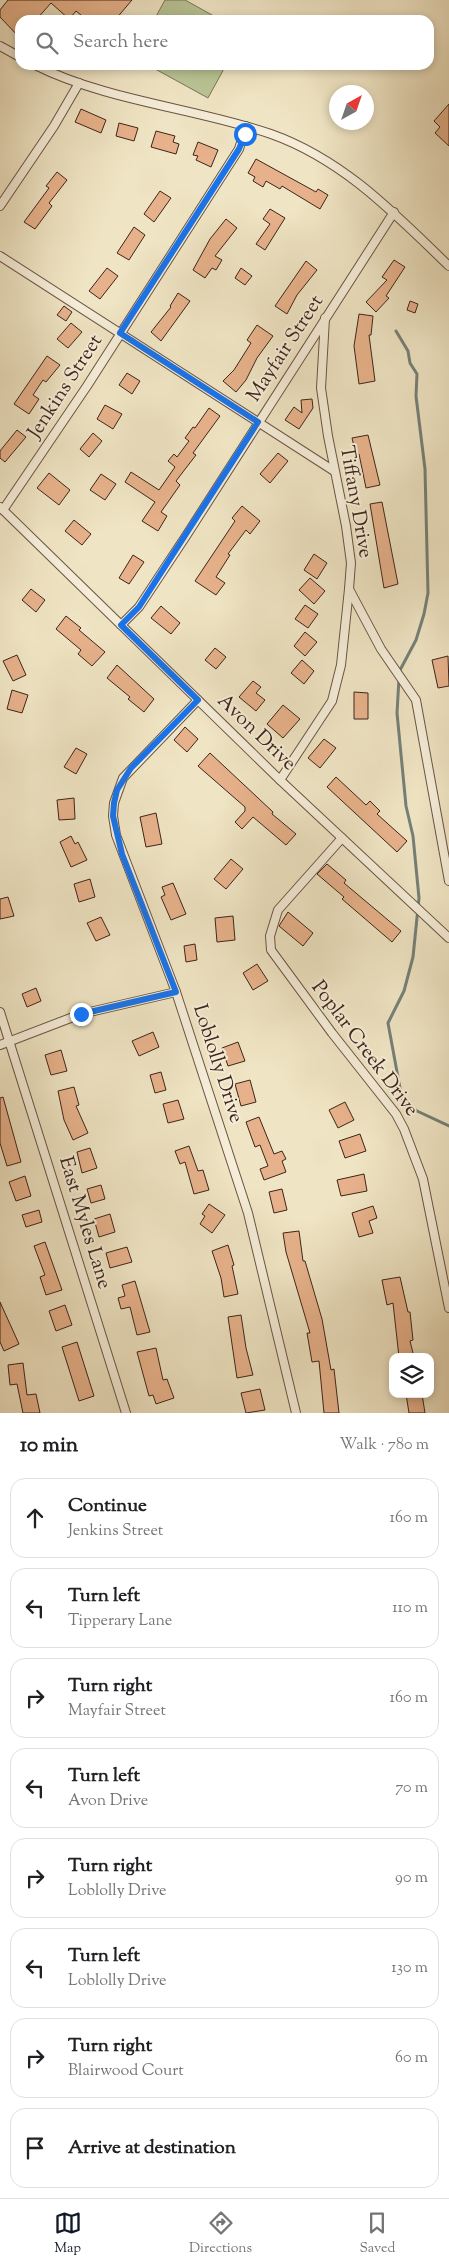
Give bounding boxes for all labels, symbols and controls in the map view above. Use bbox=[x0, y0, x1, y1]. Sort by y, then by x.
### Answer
search box bbox=[15, 15, 434, 70]
icon: search bbox=[33, 29, 61, 57]
text: Search here bbox=[73, 29, 168, 56]
north arrow bbox=[329, 85, 374, 130]
route start bbox=[234, 123, 257, 146]
street label: Mayfair Street bbox=[241, 290, 332, 408]
street label: Jenkins Street bbox=[21, 329, 111, 446]
street label: Tiffany Drive bbox=[331, 443, 379, 561]
street label: Avon Drive bbox=[210, 688, 302, 778]
street label: Poplar Creek Drive bbox=[303, 975, 425, 1123]
street label: Loblolly Drive bbox=[184, 1001, 250, 1127]
route end bbox=[70, 1003, 93, 1026]
street label: East Myles Lane bbox=[50, 1153, 118, 1293]
map controls bbox=[389, 1353, 434, 1398]
button: layers bbox=[389, 1353, 434, 1398]
text: 10 min bbox=[20, 1431, 78, 1461]
text: Walk · 780 m bbox=[339, 1434, 429, 1457]
text: Continue bbox=[68, 1493, 147, 1520]
icon: ahead bbox=[21, 1504, 49, 1532]
text: 160 m bbox=[390, 1507, 428, 1530]
text: Jenkins Street bbox=[68, 1520, 163, 1543]
text: Turn left bbox=[68, 1583, 140, 1610]
icon: left bbox=[21, 1594, 49, 1622]
text: 110 m bbox=[392, 1597, 428, 1620]
text: Tipperary Lane bbox=[68, 1610, 172, 1633]
text: Turn right bbox=[68, 1673, 152, 1700]
icon: right bbox=[21, 1684, 49, 1712]
text: 160 m bbox=[390, 1687, 428, 1710]
text: Mayfair Street bbox=[68, 1700, 166, 1723]
text: Turn left bbox=[68, 1763, 140, 1790]
icon: left bbox=[21, 1774, 49, 1802]
text: 70 m bbox=[395, 1777, 428, 1800]
text: Avon Drive bbox=[68, 1790, 148, 1813]
text: Turn right bbox=[68, 1853, 152, 1880]
icon: right bbox=[21, 1864, 49, 1892]
text: 90 m bbox=[395, 1867, 428, 1890]
text: Loblolly Drive bbox=[68, 1880, 167, 1903]
text: Turn left bbox=[68, 1943, 140, 1970]
icon: left bbox=[21, 1954, 49, 1982]
text: 130 m bbox=[391, 1957, 428, 1980]
text: Loblolly Drive bbox=[68, 1970, 167, 1993]
text: Turn right bbox=[68, 2033, 152, 2060]
icon: right bbox=[21, 2044, 49, 2072]
text: 60 m bbox=[395, 2047, 428, 2070]
text: Blairwood Court bbox=[68, 2060, 184, 2083]
icon: arrive bbox=[21, 2134, 49, 2162]
text: Arrive at destination bbox=[68, 2135, 236, 2162]
tab: Map bbox=[54, 2209, 82, 2259]
tab: Directions bbox=[189, 2209, 252, 2259]
tab: Saved bbox=[359, 2209, 395, 2259]

